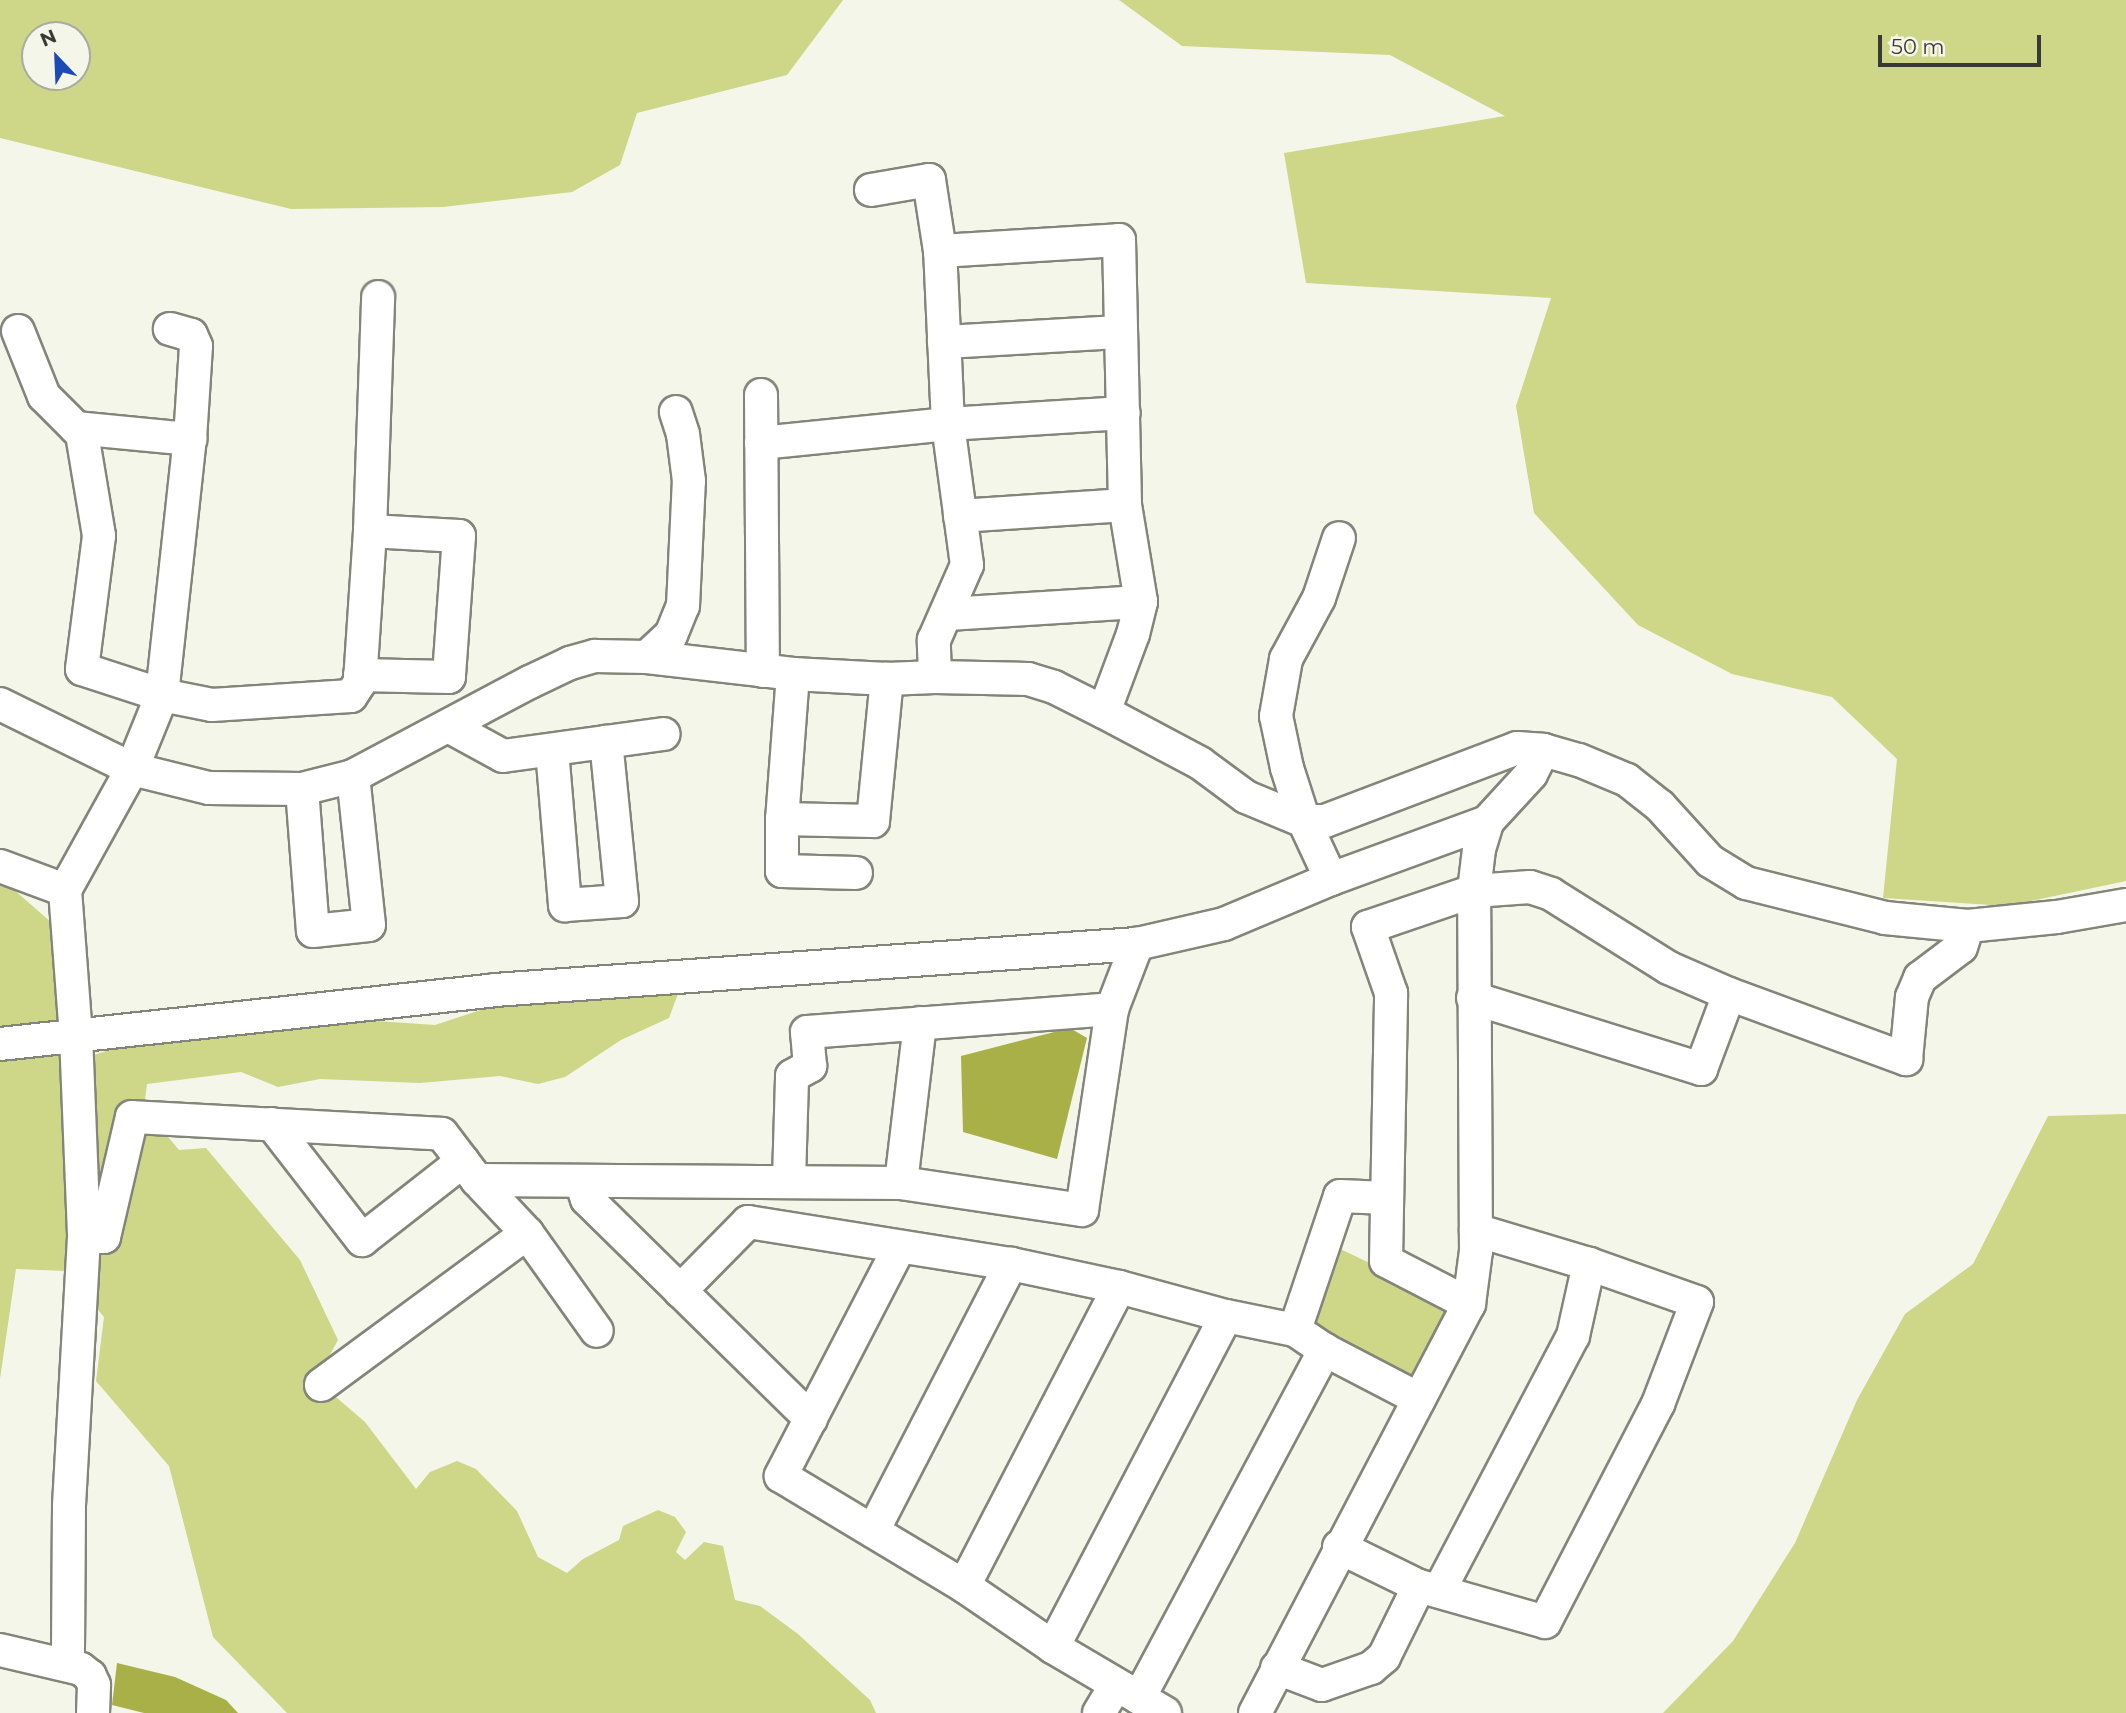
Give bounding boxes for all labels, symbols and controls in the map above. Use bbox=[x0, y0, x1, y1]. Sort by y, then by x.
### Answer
north arrow bbox=[21, 21, 91, 91]
scale bar bbox=[1881, 21, 2044, 65]
text: N bbox=[37, 24, 60, 52]
text: 50 m bbox=[1891, 34, 1945, 59]

